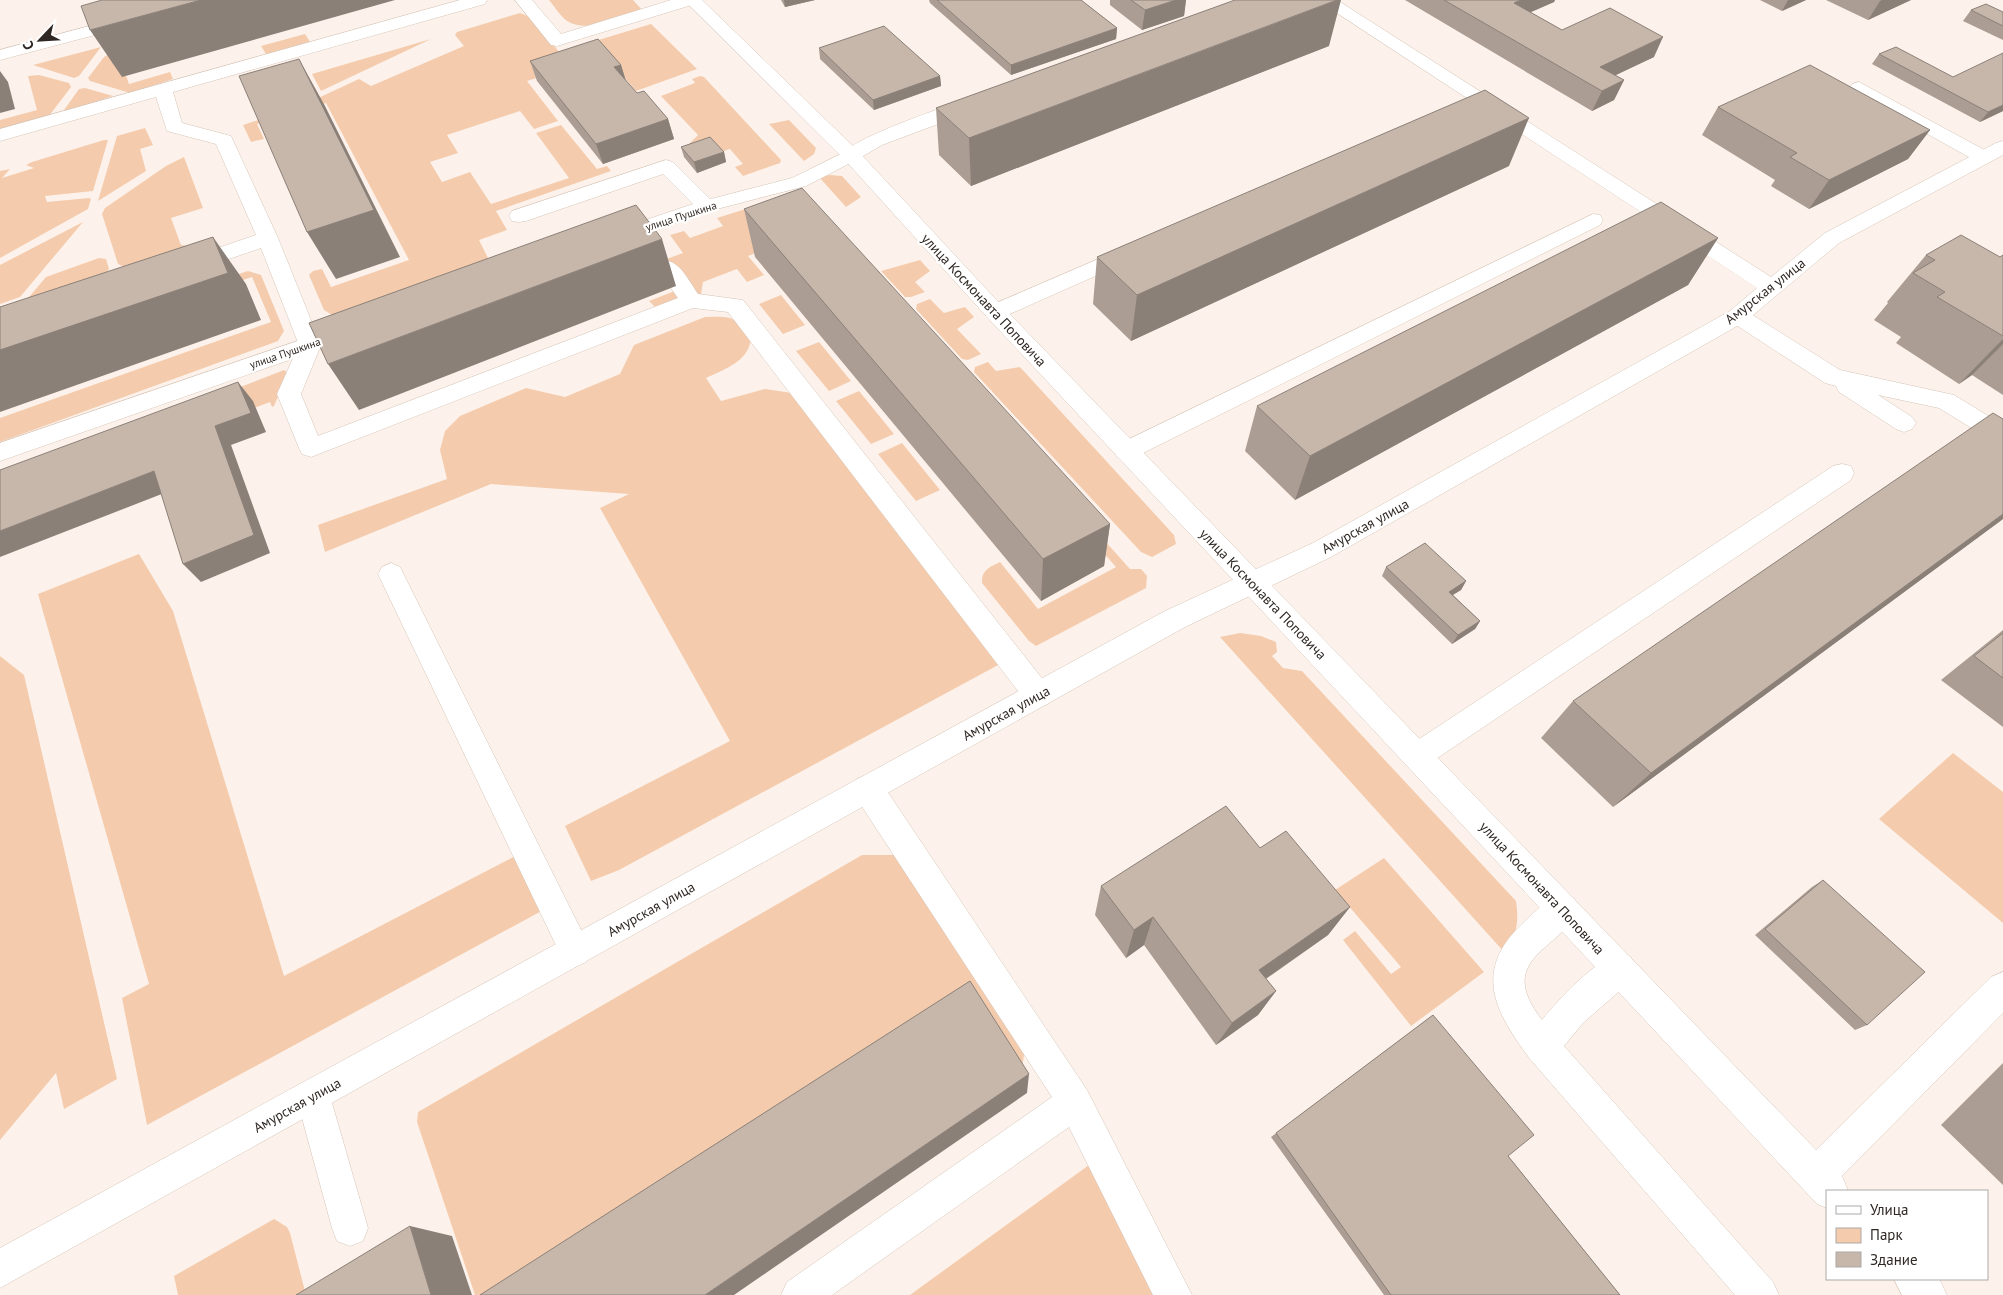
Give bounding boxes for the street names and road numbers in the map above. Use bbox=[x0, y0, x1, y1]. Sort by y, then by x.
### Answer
street label: улица Пушкина bbox=[644, 198, 718, 234]
street label: улица Космонавта Поповича bbox=[918, 230, 1050, 370]
street label: Амурская улица bbox=[1721, 254, 1809, 328]
street label: улица Пушкина bbox=[248, 334, 322, 372]
street label: Амурская улица bbox=[1318, 495, 1412, 557]
street label: улица Космонавта Поповича bbox=[1196, 525, 1330, 663]
street label: Амурская улица bbox=[959, 682, 1053, 744]
street label: улица Космонавта Поповича bbox=[1476, 818, 1608, 958]
street label: Амурская улица bbox=[604, 878, 698, 940]
street label: Амурская улица bbox=[250, 1074, 344, 1136]

